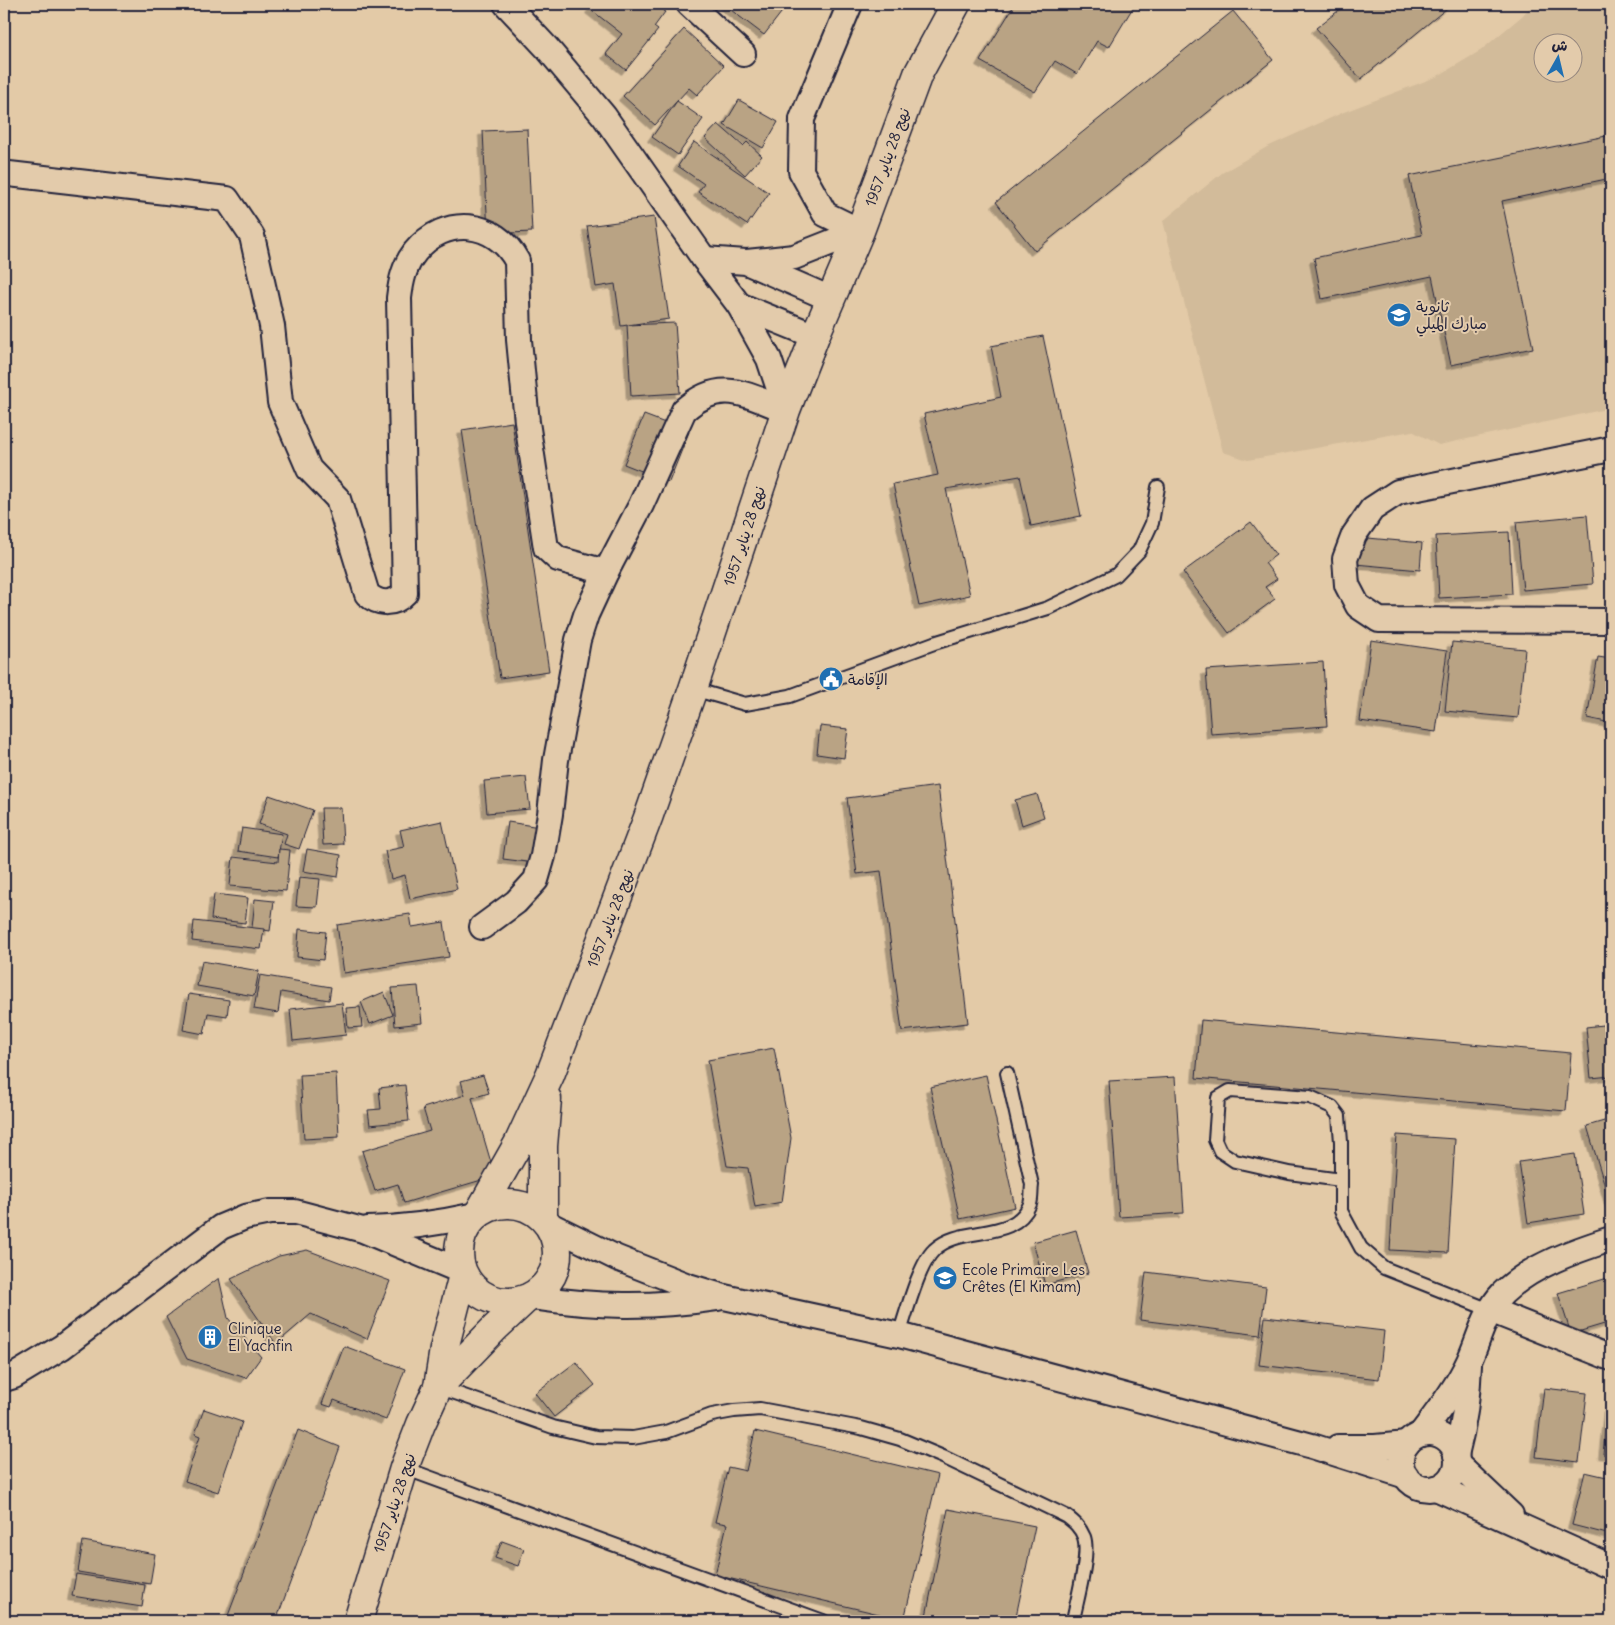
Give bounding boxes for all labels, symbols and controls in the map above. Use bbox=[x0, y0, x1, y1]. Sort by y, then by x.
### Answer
north arrow bbox=[1532, 32, 1582, 82]
text: ش bbox=[1551, 35, 1569, 55]
street label: نهج 28 يناير 1957 bbox=[860, 105, 915, 209]
place label: ثانوية مبارك الميلي bbox=[1416, 297, 1487, 337]
school or university icon: ثانوية مبارك الميلي bbox=[1386, 302, 1412, 328]
street label: نهج 28 يناير 1957 bbox=[719, 484, 770, 589]
public building icon: الإقامة bbox=[818, 666, 844, 692]
place label: الإقامة bbox=[848, 670, 888, 690]
street label: نهج 28 يناير 1957 bbox=[583, 866, 638, 970]
place label: Ecole Primaire Les Crêtes (El Kimam) bbox=[962, 1260, 1085, 1296]
school or university icon: Ecole Primaire Les Crêtes (El Kimam) bbox=[932, 1265, 958, 1291]
place label: Clinique El Yachfin bbox=[228, 1319, 293, 1355]
building icon: Clinique El Yachfin bbox=[197, 1324, 223, 1350]
street label: نهج 28 يناير 1957 bbox=[369, 1451, 420, 1556]

